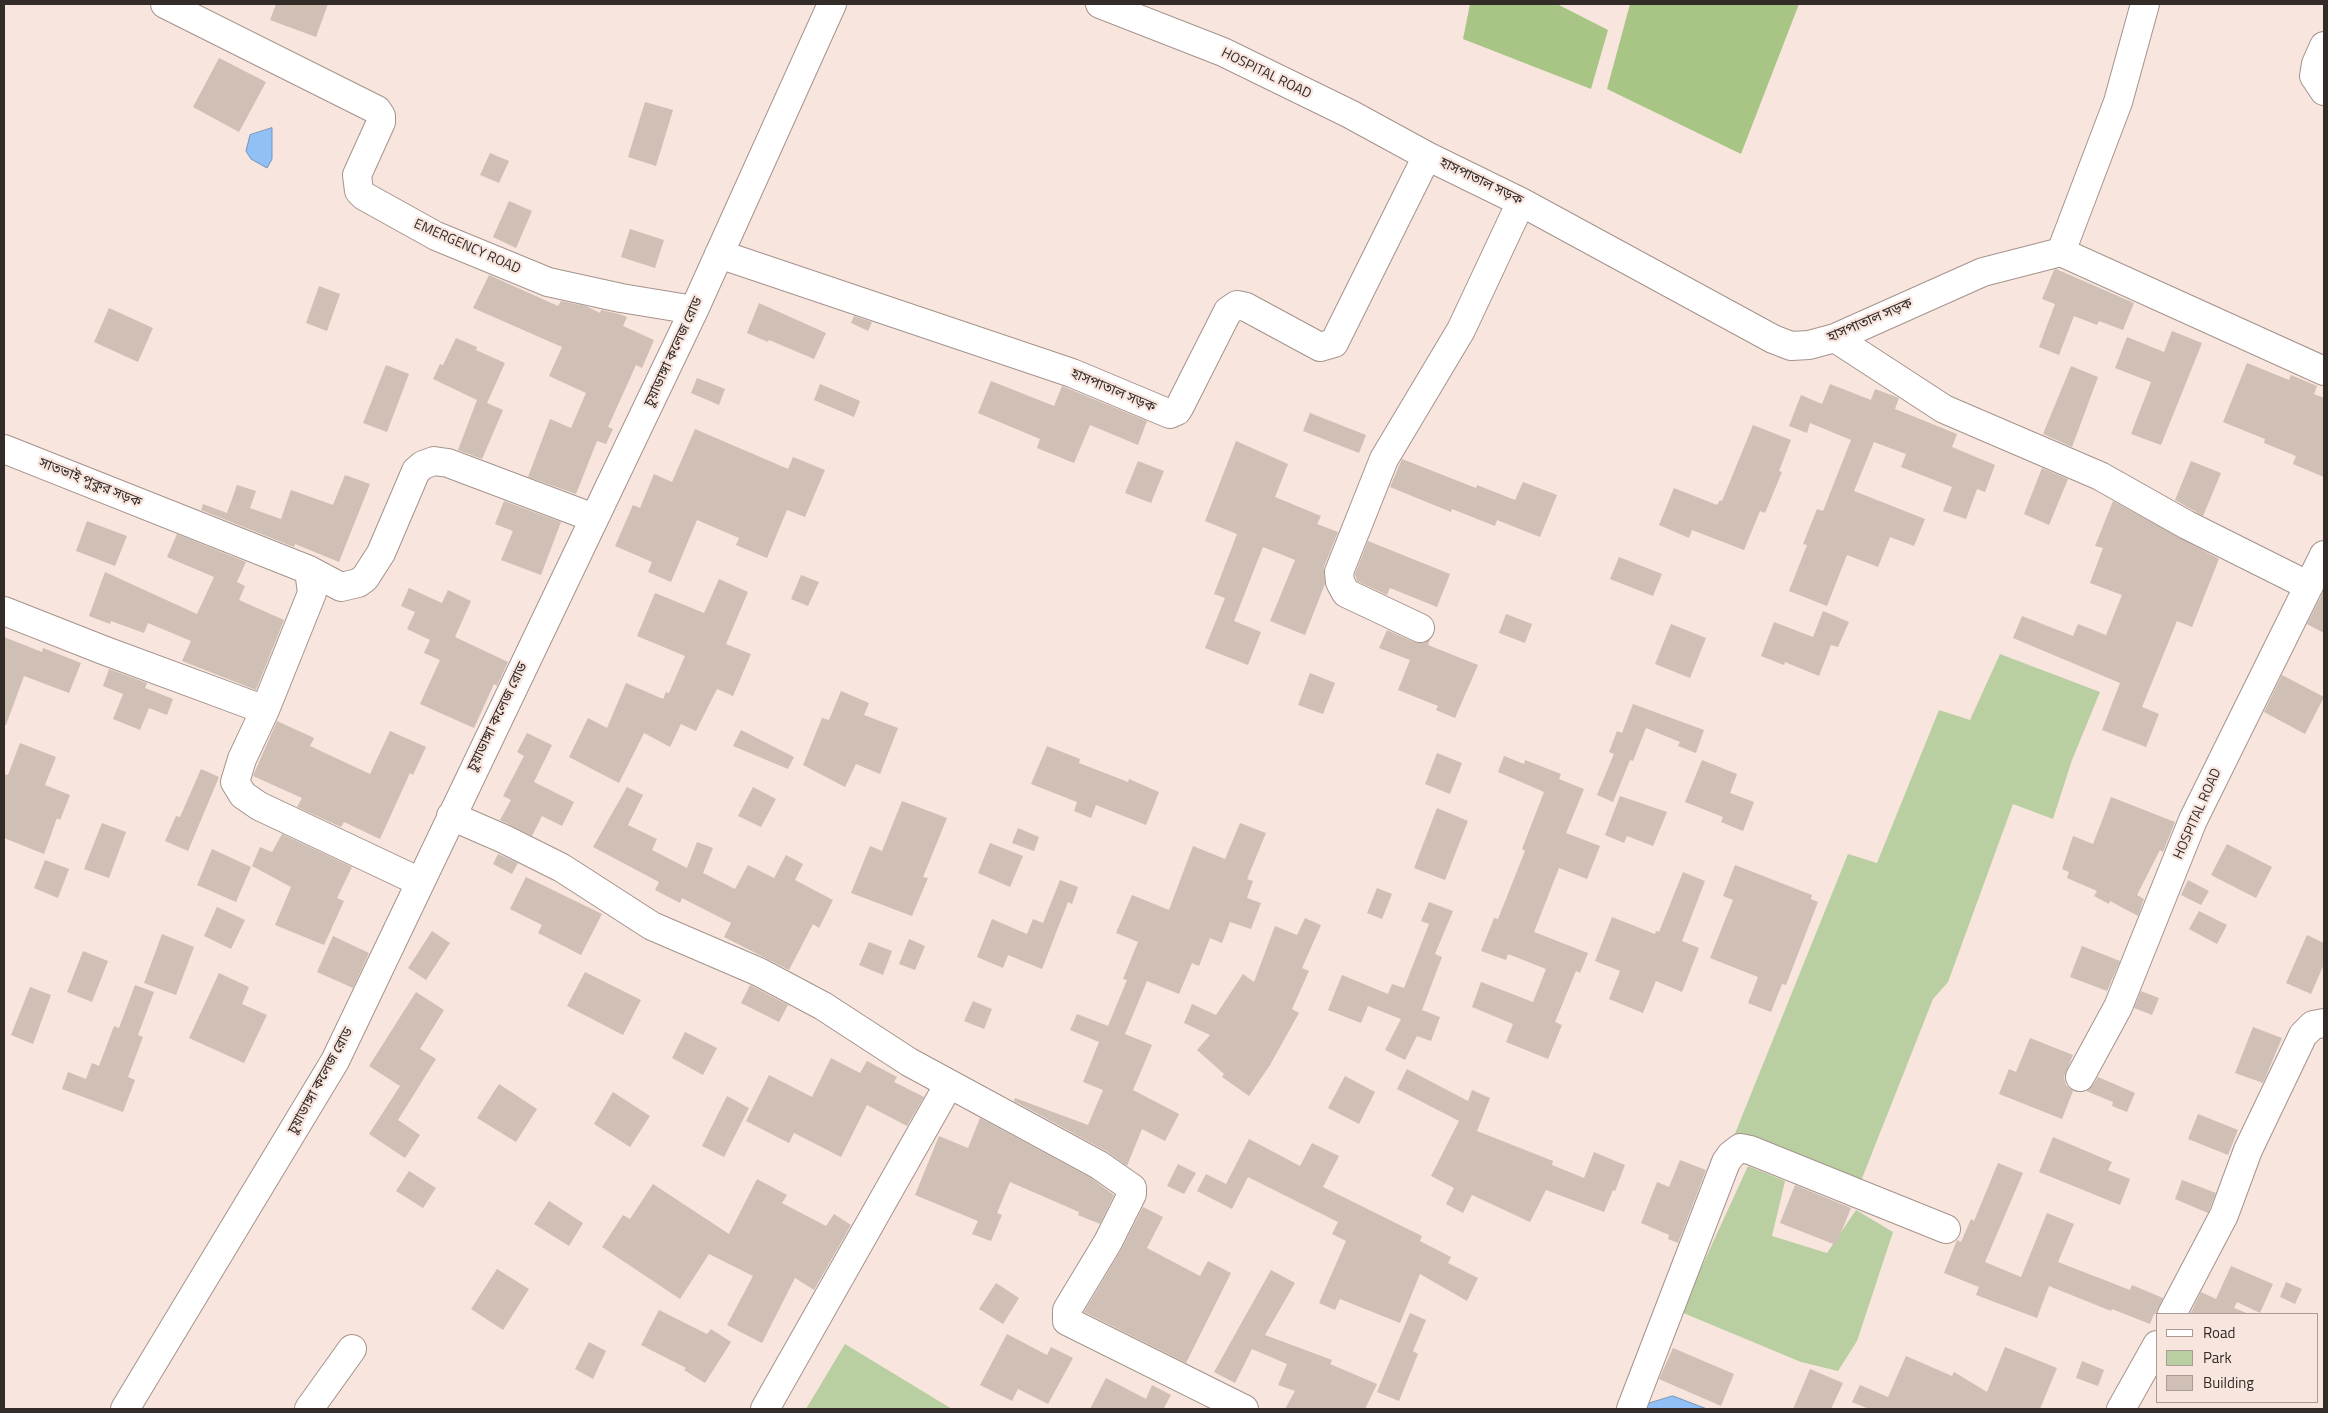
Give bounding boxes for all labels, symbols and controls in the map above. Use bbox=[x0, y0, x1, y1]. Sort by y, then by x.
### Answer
street label: HOSPITAL ROAD bbox=[1218, 45, 1314, 103]
street label: হাসপাতাল সড়ক bbox=[1437, 155, 1525, 209]
street label: EMERGENCY ROAD bbox=[411, 216, 523, 278]
street label: চুয়াডাঙ্গা কলেজ রোড bbox=[641, 295, 707, 409]
street label: হাসপাতাল সড়ক bbox=[1825, 296, 1915, 346]
street label: হাসপাতাল সড়ক bbox=[1068, 366, 1158, 416]
street label: সাতভাই পুকুর সড়ক bbox=[36, 455, 144, 511]
street label: চুয়াডাঙ্গা কলেজ রোড bbox=[464, 660, 532, 774]
street label: HOSPITAL ROAD bbox=[2170, 766, 2226, 862]
street label: চুয়াডাঙ্গা কলেজ রোড bbox=[285, 1025, 357, 1137]
legend bbox=[2156, 1313, 2318, 1403]
text: Road bbox=[2203, 1321, 2235, 1344]
text: Park bbox=[2203, 1346, 2232, 1369]
text: Building bbox=[2203, 1371, 2254, 1394]

